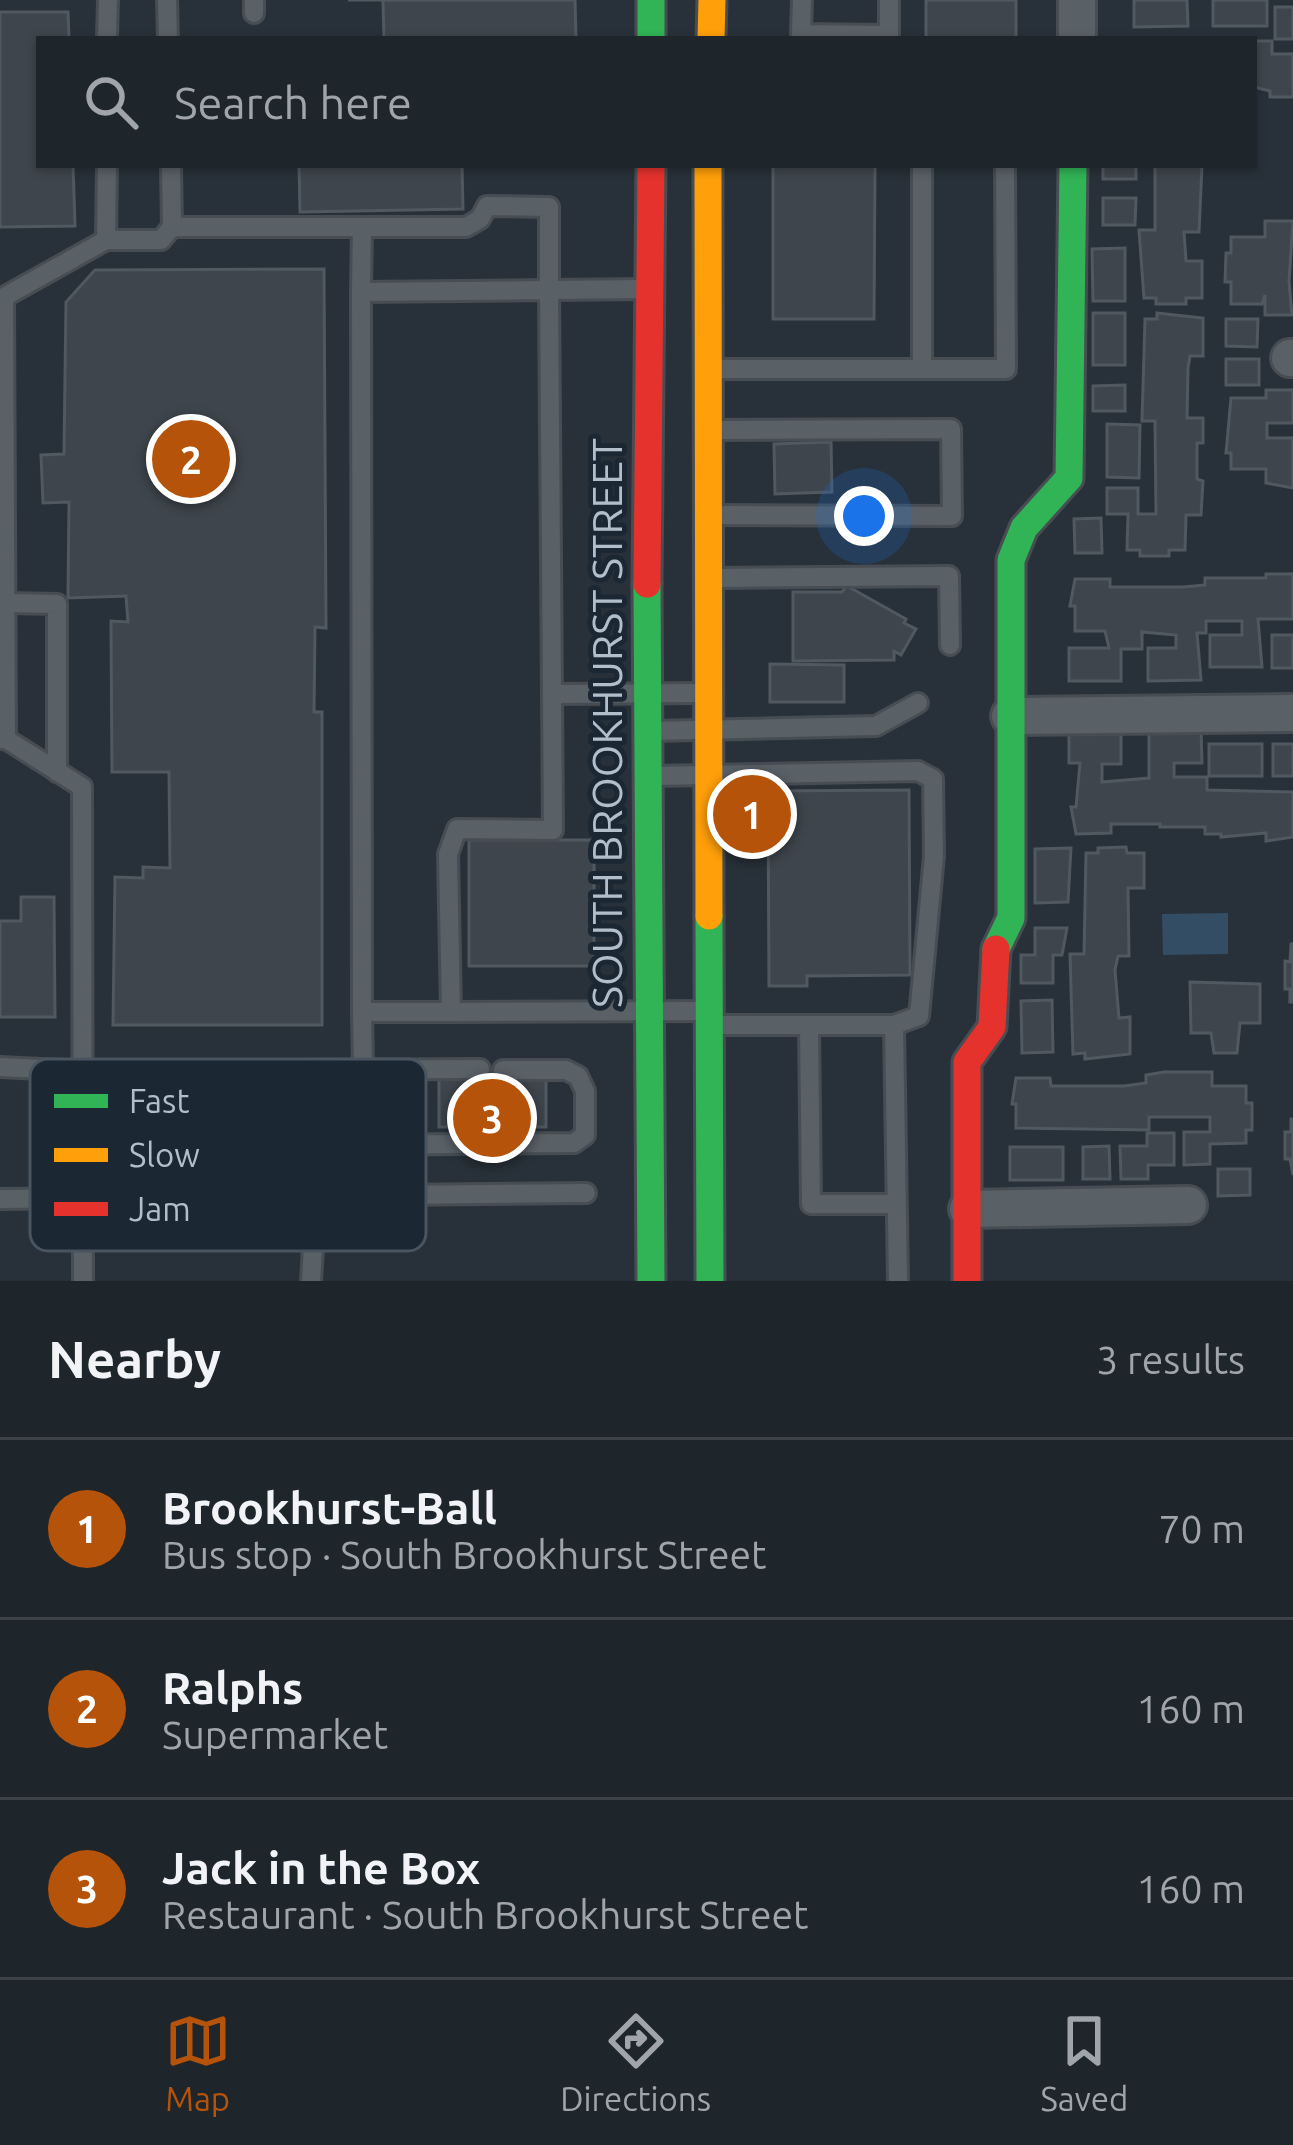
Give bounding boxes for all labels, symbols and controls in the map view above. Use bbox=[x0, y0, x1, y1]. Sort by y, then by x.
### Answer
search box bbox=[36, 36, 1257, 168]
icon: search bbox=[78, 69, 144, 135]
text: Search here bbox=[174, 77, 412, 128]
pin: 2 bbox=[152, 414, 230, 504]
street label: SOUTH BROOKHURST STREET bbox=[583, 438, 630, 1008]
your location bbox=[834, 486, 894, 546]
pin: 1 bbox=[713, 769, 791, 859]
legend bbox=[30, 1059, 426, 1251]
pin: 3 bbox=[453, 1073, 531, 1163]
text: Fast bbox=[129, 1082, 189, 1119]
text: Slow bbox=[129, 1136, 200, 1173]
text: Jam bbox=[129, 1190, 191, 1227]
text: Nearby bbox=[48, 1330, 221, 1388]
text: 3 results bbox=[1096, 1338, 1245, 1381]
text: Brookhurst-Ball bbox=[162, 1482, 497, 1533]
text: 1 bbox=[76, 1507, 98, 1550]
text: 70 m bbox=[1158, 1507, 1245, 1550]
text: Bus stop · South Brookhurst Street bbox=[162, 1533, 766, 1576]
text: Ralphs bbox=[162, 1662, 303, 1713]
text: 2 bbox=[76, 1687, 98, 1730]
text: 160 m bbox=[1136, 1687, 1245, 1730]
text: Supermarket bbox=[162, 1713, 388, 1756]
text: Jack in the Box bbox=[162, 1842, 480, 1893]
text: 3 bbox=[76, 1867, 98, 1910]
text: 160 m bbox=[1136, 1867, 1245, 1910]
text: Restaurant · South Brookhurst Street bbox=[162, 1893, 808, 1936]
tab: Map bbox=[165, 2008, 231, 2117]
tab: Directions bbox=[560, 2008, 711, 2117]
tab: Saved bbox=[1040, 2008, 1128, 2117]

